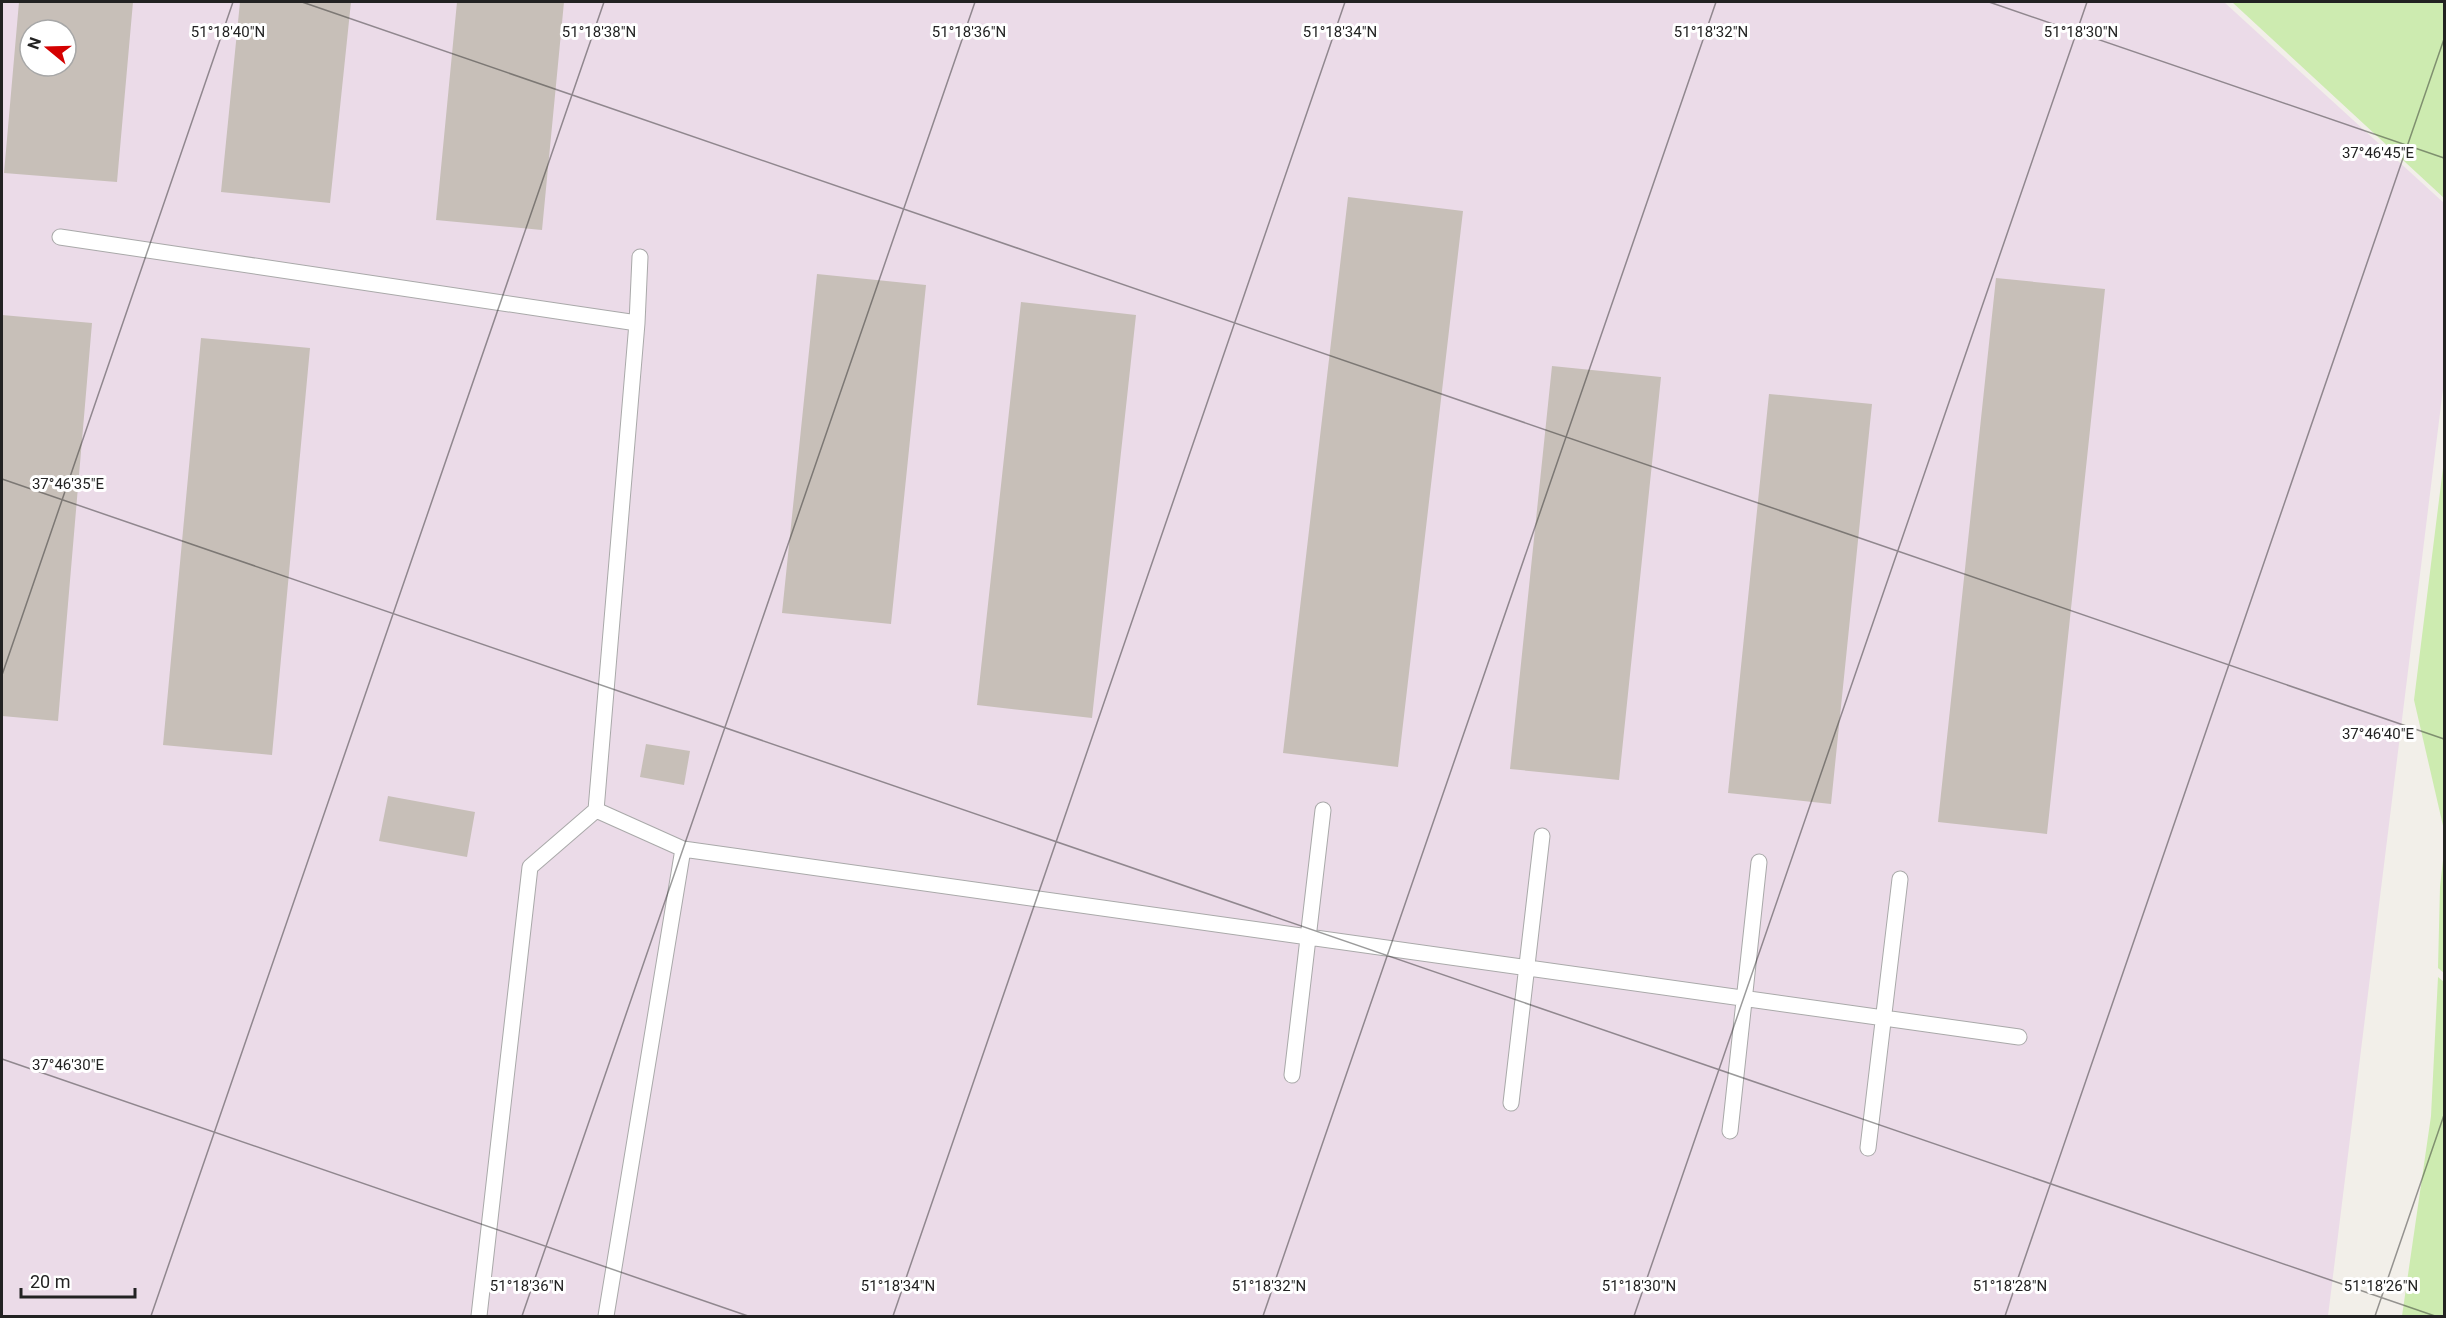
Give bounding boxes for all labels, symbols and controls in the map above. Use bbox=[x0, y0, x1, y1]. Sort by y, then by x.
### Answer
north arrow bbox=[18, 18, 78, 78]
text: 51°18'40"N bbox=[191, 23, 265, 41]
text: 51°18'38"N bbox=[562, 23, 636, 41]
text: 51°18'36"N bbox=[932, 23, 1006, 41]
text: 51°18'34"N bbox=[1303, 23, 1377, 41]
text: 51°18'32"N bbox=[1674, 23, 1748, 41]
text: 51°18'30"N bbox=[2044, 23, 2118, 41]
text: N bbox=[23, 35, 45, 52]
text: 37°46'45"E bbox=[2342, 144, 2415, 162]
text: 37°46'35"E bbox=[32, 475, 105, 493]
text: 37°46'40"E bbox=[2342, 725, 2415, 743]
text: 37°46'30"E bbox=[32, 1056, 105, 1074]
scale bar bbox=[21, 1261, 135, 1299]
text: 20 m bbox=[30, 1271, 70, 1292]
text: 51°18'36"N bbox=[490, 1277, 564, 1295]
text: 51°18'34"N bbox=[861, 1277, 935, 1295]
text: 51°18'32"N bbox=[1232, 1277, 1306, 1295]
text: 51°18'30"N bbox=[1602, 1277, 1676, 1295]
text: 51°18'28"N bbox=[1973, 1277, 2047, 1295]
text: 51°18'26"N bbox=[2344, 1277, 2418, 1295]

